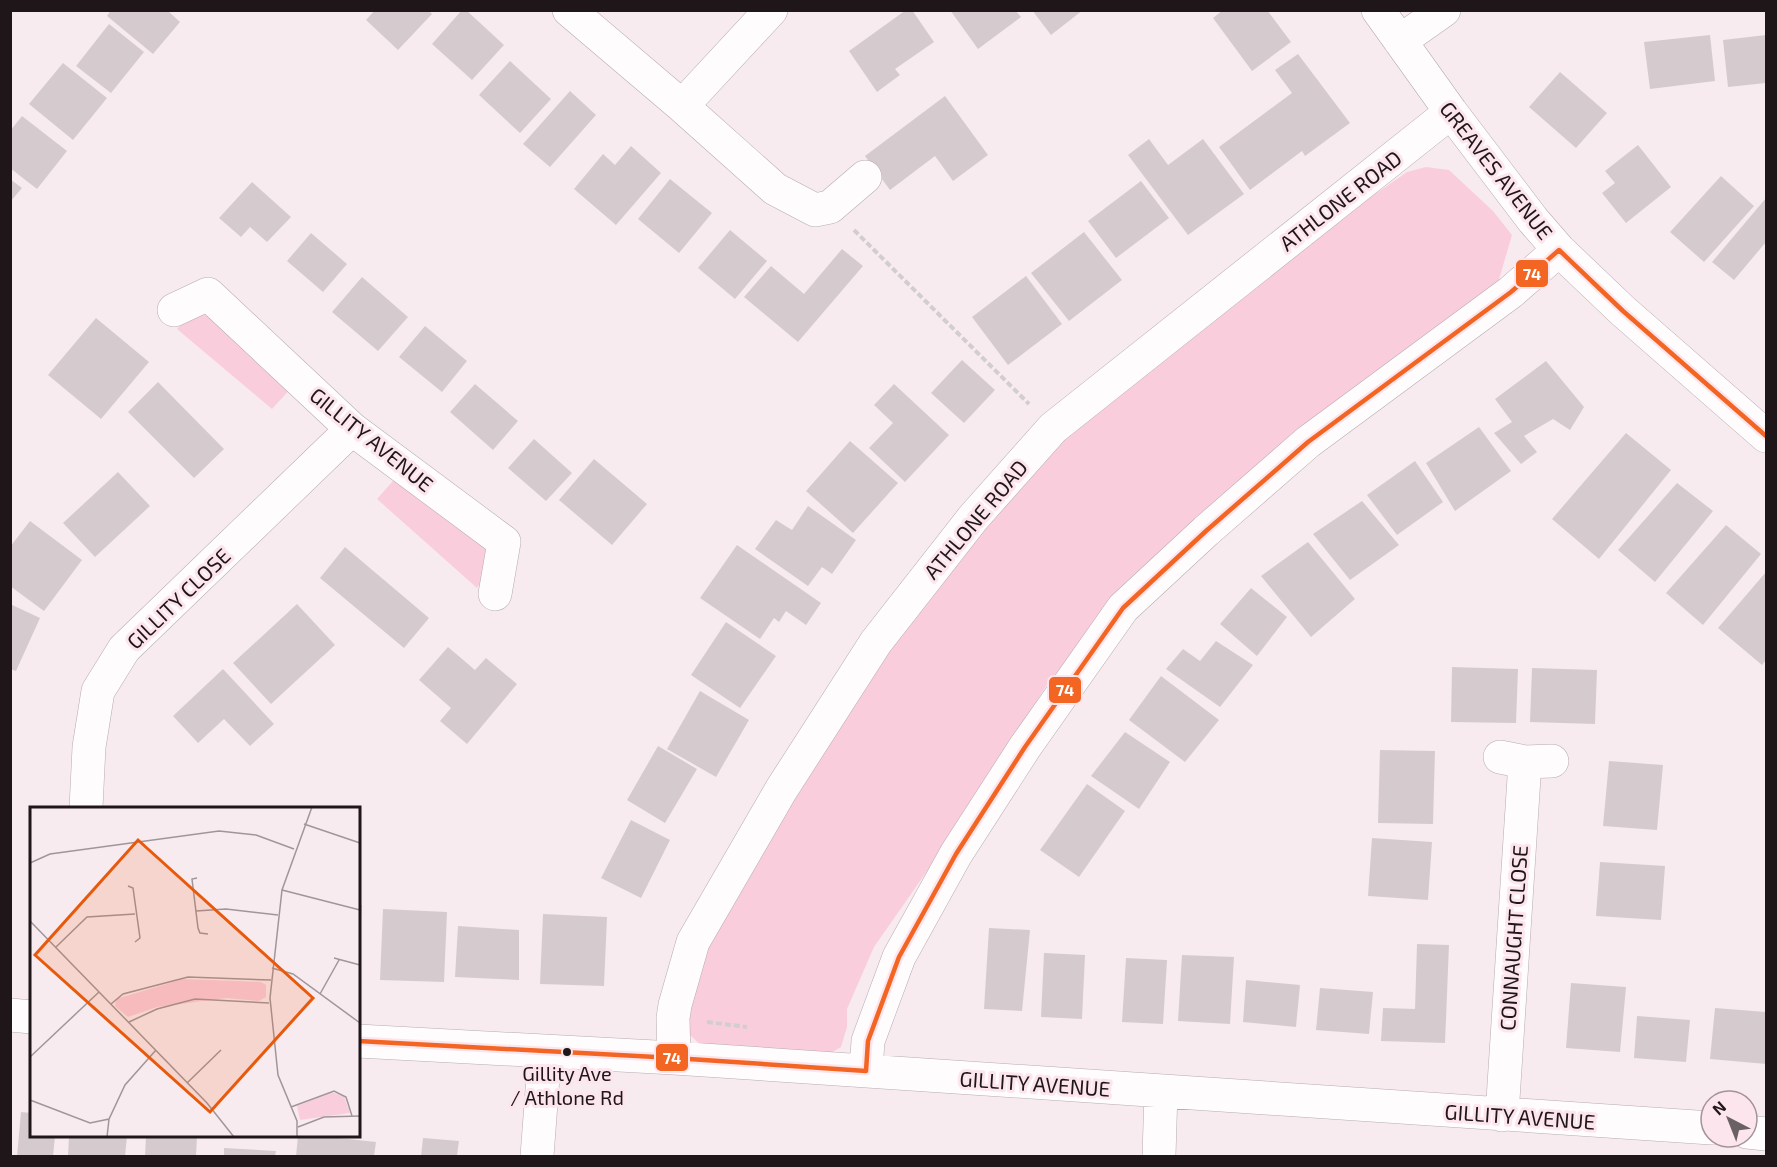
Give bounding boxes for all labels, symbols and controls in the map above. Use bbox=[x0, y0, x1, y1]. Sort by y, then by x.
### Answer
street label: GREAVES AVENUE bbox=[1435, 96, 1559, 244]
street label: ATHLONE ROAD bbox=[1274, 145, 1406, 255]
line badge: 74 bbox=[1515, 259, 1549, 288]
text: 74 bbox=[1523, 264, 1541, 283]
street label: GILLITY AVENUE bbox=[305, 382, 439, 496]
street label: ATHLONE ROAD bbox=[918, 454, 1032, 584]
street label: GILLITY CLOSE bbox=[121, 542, 235, 654]
line badge: 74 bbox=[1048, 676, 1082, 704]
text: 74 bbox=[1056, 680, 1074, 699]
inset map bbox=[30, 807, 360, 1137]
street label: CONNAUGHT CLOSE bbox=[1494, 844, 1532, 1032]
line badge: 74 bbox=[655, 1043, 689, 1072]
marker: Gillity Ave / Athlone Rd bbox=[561, 1046, 573, 1058]
text: 74 bbox=[663, 1048, 681, 1067]
place label: Gillity Ave / Athlone Rd bbox=[510, 1061, 624, 1109]
street label: GILLITY AVENUE bbox=[959, 1065, 1111, 1101]
north arrow bbox=[1699, 1089, 1759, 1149]
text: N bbox=[1708, 1097, 1729, 1118]
street label: GILLITY AVENUE bbox=[1444, 1098, 1596, 1134]

